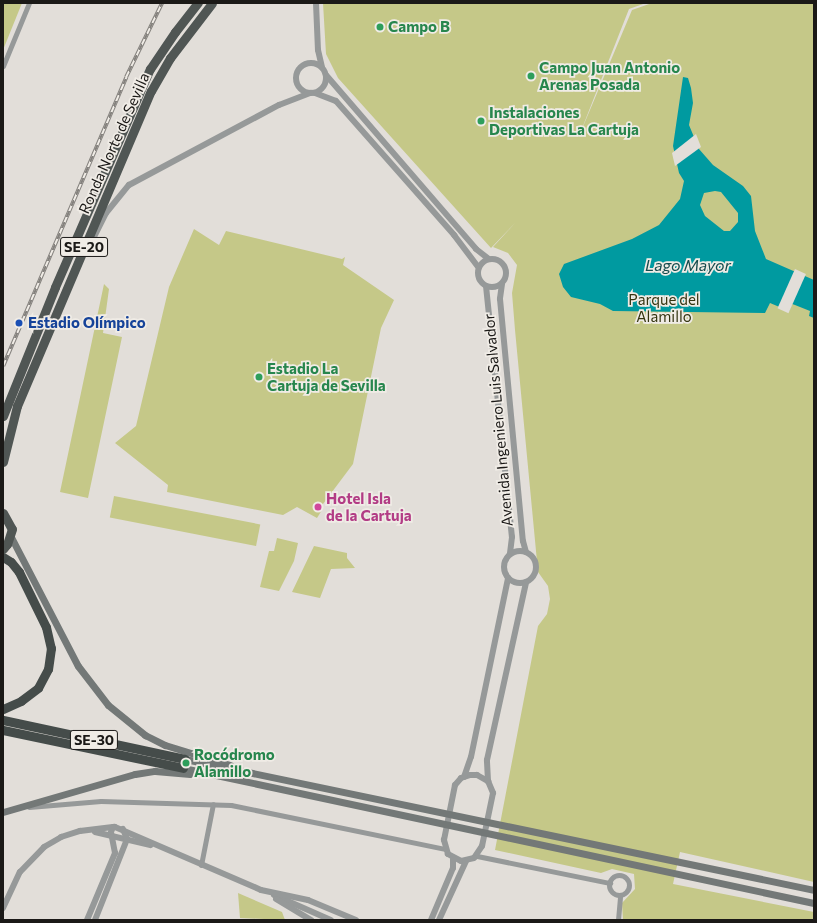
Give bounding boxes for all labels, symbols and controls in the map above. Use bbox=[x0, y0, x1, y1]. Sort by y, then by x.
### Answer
place label: Campo B bbox=[388, 18, 450, 36]
marker: Campo B bbox=[375, 22, 385, 32]
place label: Campo Juan Antonio Arenas Posada bbox=[539, 58, 680, 93]
street label: Ronda Norte de Sevilla bbox=[75, 70, 153, 216]
marker: Campo Juan Antonio Arenas Posada bbox=[526, 71, 536, 81]
place label: Instalaciones Deportivas La Cartuja bbox=[489, 103, 639, 138]
marker: Instalaciones Deportivas La Cartuja bbox=[476, 116, 486, 126]
road number: SE-20 bbox=[60, 235, 108, 259]
water label: Lago Mayor bbox=[645, 255, 731, 275]
park label: Parque del Alamillo bbox=[628, 290, 700, 325]
street label: Avenida Ingeniero Luis Salvador bbox=[480, 313, 516, 527]
place label: Estadio Olímpico bbox=[28, 314, 146, 332]
marker: Estadio Olímpico bbox=[13, 317, 25, 329]
place label: Estadio La Cartuja de Sevilla bbox=[267, 359, 386, 394]
marker: Estadio La Cartuja de Sevilla bbox=[254, 372, 264, 382]
place label: Hotel Isla de la Cartuja bbox=[326, 489, 412, 524]
marker: Hotel Isla de la Cartuja bbox=[313, 502, 323, 512]
road number: SE-30 bbox=[69, 728, 119, 752]
place label: Rocódromo Alamillo bbox=[194, 745, 275, 780]
marker: Rocódromo Alamillo bbox=[181, 758, 191, 768]

